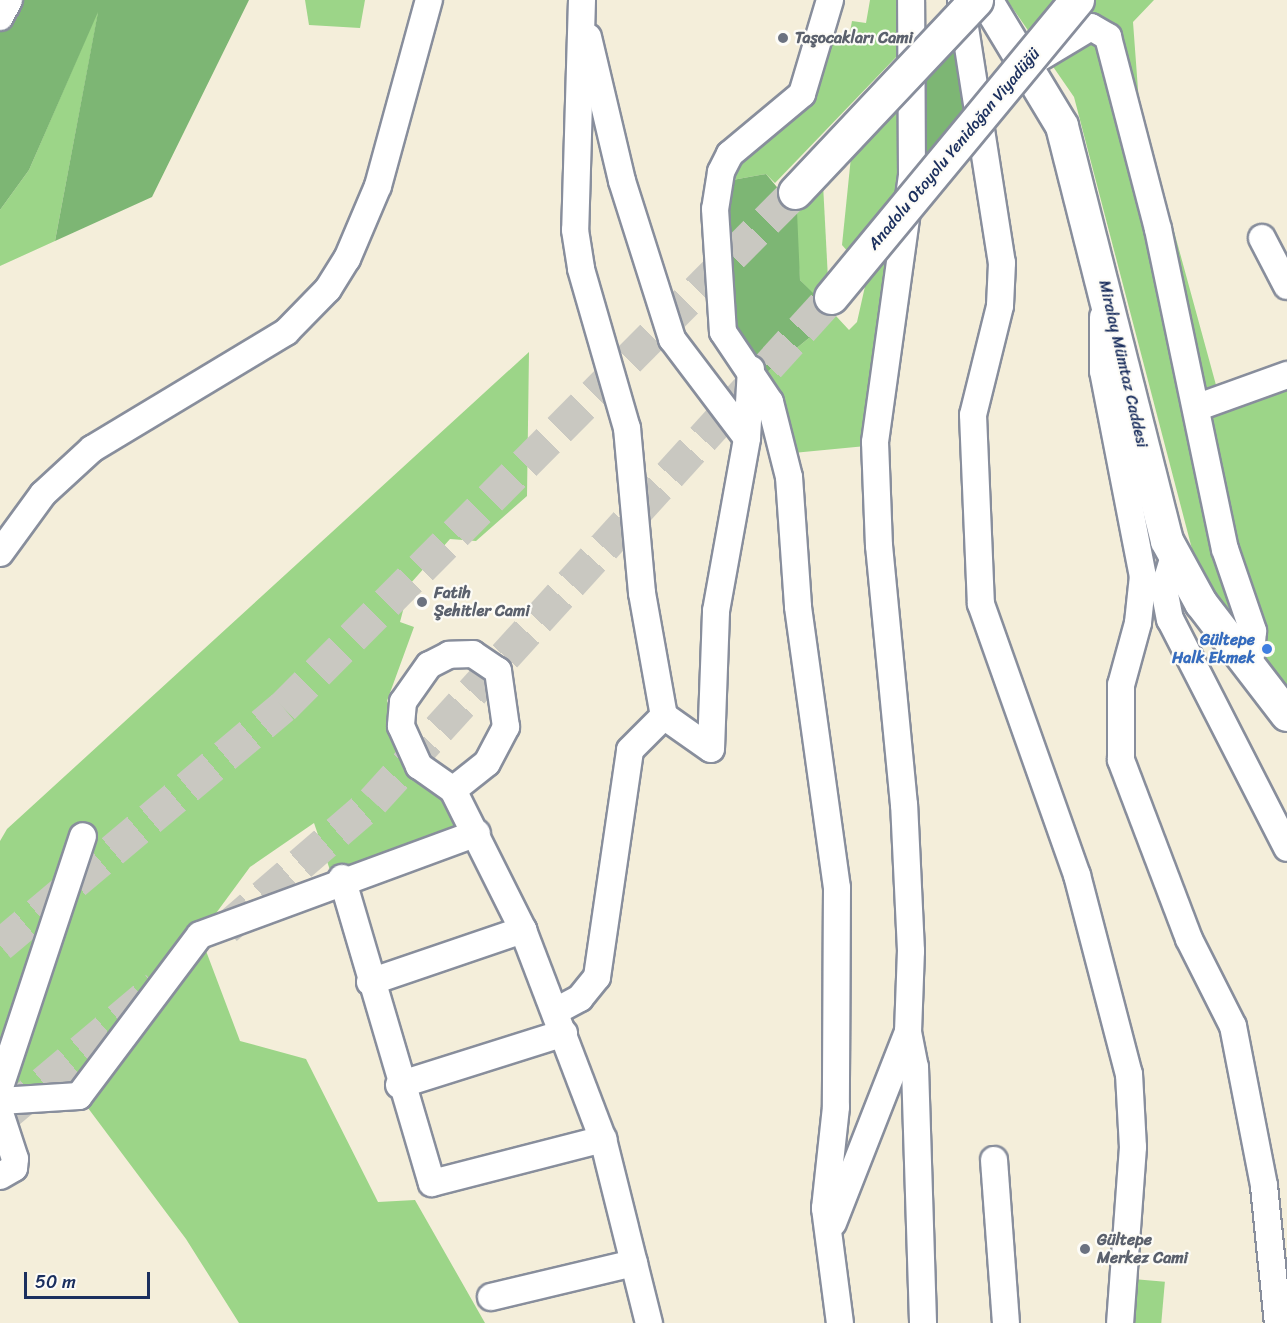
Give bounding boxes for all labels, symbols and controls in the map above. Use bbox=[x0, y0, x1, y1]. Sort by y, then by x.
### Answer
place label: Taşocakları Cami bbox=[795, 28, 913, 48]
marker: Taşocakları Cami bbox=[776, 31, 790, 45]
street label: Anadolu Otoyolu Yenidoğan Viyadüğü bbox=[864, 44, 1044, 254]
street label: Miralay Mümtaz Caddesi bbox=[1094, 278, 1152, 450]
place label: Fatih Şehitler Cami bbox=[434, 583, 530, 621]
marker: Fatih Şehitler Cami bbox=[415, 595, 429, 609]
place label: Gültepe Halk Ekmek bbox=[1172, 630, 1255, 668]
marker: Gültepe Halk Ekmek bbox=[1260, 642, 1274, 656]
place label: Gültepe Merkez Cami bbox=[1097, 1230, 1188, 1268]
marker: Gültepe Merkez Cami bbox=[1078, 1242, 1092, 1256]
scale bar bbox=[27, 1260, 153, 1298]
text: 50 m bbox=[35, 1266, 76, 1298]

